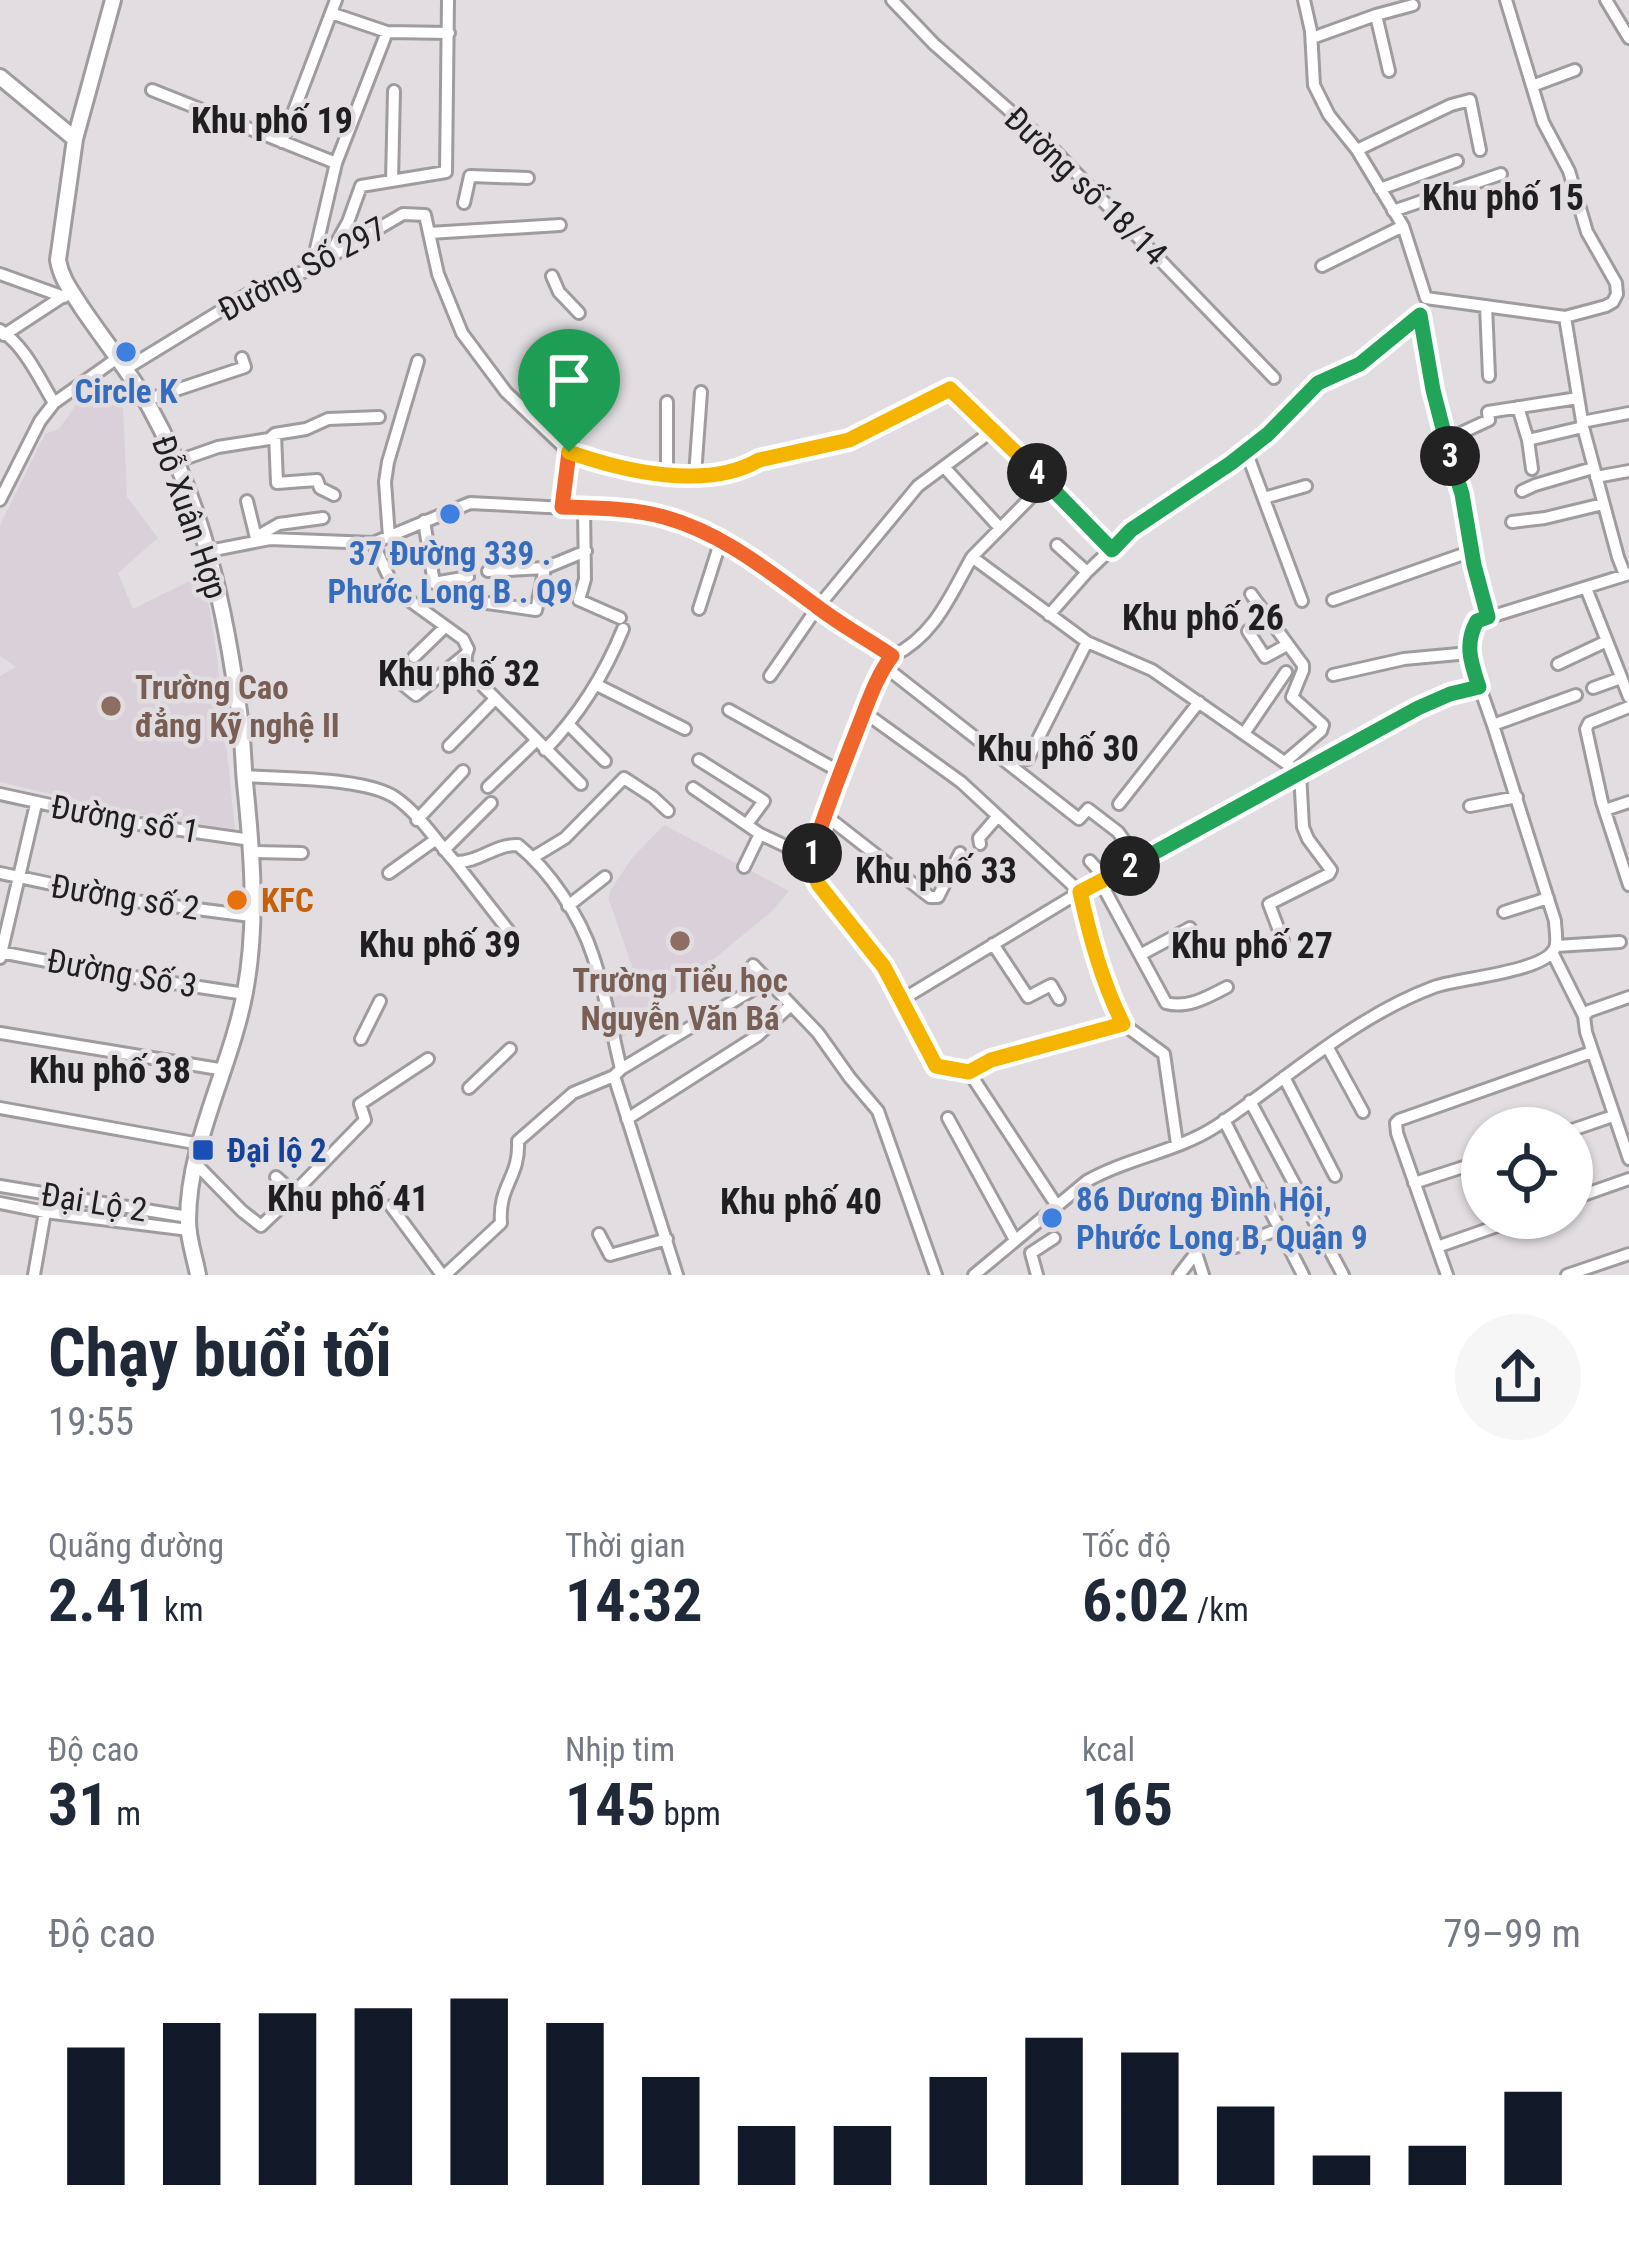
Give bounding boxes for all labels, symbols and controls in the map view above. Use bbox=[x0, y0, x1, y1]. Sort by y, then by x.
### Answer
street label: Đường số 18/14 bbox=[997, 99, 1175, 273]
district label: Khu phố 19 bbox=[191, 100, 353, 142]
district label: Khu phố 15 bbox=[1422, 177, 1584, 219]
street label: Đường Số 297 bbox=[212, 209, 392, 329]
pin bbox=[518, 329, 620, 452]
marker: Circle K bbox=[113, 339, 139, 365]
icon: arrive bbox=[536, 347, 602, 413]
place label: Circle K bbox=[75, 372, 178, 411]
pin: 3 bbox=[1420, 426, 1480, 486]
street label: Đỗ Xuân Hợp bbox=[144, 430, 236, 604]
text: 3 bbox=[1442, 436, 1458, 475]
pin: 4 bbox=[1007, 443, 1067, 503]
text: 4 bbox=[1029, 453, 1045, 492]
marker: 37 Đường 339 . Phước Long B . Q9 bbox=[437, 501, 463, 527]
place label: 37 Đường 339 . Phước Long B . Q9 bbox=[327, 534, 573, 611]
district label: Khu phố 26 bbox=[1122, 597, 1284, 639]
district label: Khu phố 32 bbox=[378, 653, 540, 695]
place label: Trường Cao đẳng Kỹ nghệ II bbox=[135, 668, 340, 745]
marker: Trường Cao đẳng Kỹ nghệ II bbox=[98, 693, 124, 719]
district label: Khu phố 30 bbox=[977, 728, 1139, 770]
street label: Đường số 1 bbox=[48, 787, 202, 851]
pin: 1 bbox=[782, 823, 842, 883]
text: 1 bbox=[804, 833, 820, 872]
pin: 2 bbox=[1100, 836, 1160, 896]
text: 2 bbox=[1122, 846, 1138, 885]
district label: Khu phố 33 bbox=[855, 850, 1017, 892]
street label: Đường số 2 bbox=[48, 866, 202, 928]
place label: KFC bbox=[261, 881, 314, 920]
marker: KFC bbox=[224, 887, 250, 913]
district label: Khu phố 39 bbox=[359, 924, 521, 966]
district label: Khu phố 27 bbox=[1171, 925, 1333, 967]
marker: Trường Tiểu học Nguyễn Văn Bá bbox=[667, 928, 693, 954]
street label: Đường Số 3 bbox=[44, 941, 200, 1005]
place label: Trường Tiểu học Nguyễn Văn Bá bbox=[572, 961, 788, 1038]
district label: Khu phố 38 bbox=[29, 1050, 191, 1092]
map controls bbox=[1461, 1107, 1593, 1239]
button: locate bbox=[1461, 1107, 1593, 1239]
place label: Đại lộ 2 bbox=[227, 1131, 327, 1170]
marker: Đại lộ 2 bbox=[190, 1137, 216, 1163]
street label: Đại Lộ 2 bbox=[38, 1174, 150, 1230]
district label: Khu phố 41 bbox=[267, 1178, 429, 1220]
place label: 86 Dương Đình Hội, Phước Long B, Quận 9 bbox=[1076, 1180, 1368, 1257]
district label: Khu phố 40 bbox=[720, 1181, 882, 1223]
marker: 86 Dương Đình Hội, Phước Long B, Quận 9 bbox=[1039, 1205, 1065, 1231]
button: share bbox=[1455, 1314, 1581, 1440]
text: Chạy buổi tối bbox=[48, 1315, 392, 1392]
text: 19:55 bbox=[48, 1399, 134, 1445]
text: Quãng đường bbox=[48, 1526, 224, 1565]
text: Thời gian bbox=[565, 1526, 686, 1565]
text: Tốc độ bbox=[1082, 1526, 1171, 1565]
text: 2.41 bbox=[48, 1565, 156, 1636]
text: 14:32 bbox=[565, 1565, 703, 1636]
text: 6:02 bbox=[1082, 1565, 1189, 1636]
text: km bbox=[156, 1590, 204, 1629]
text: /km bbox=[1189, 1590, 1249, 1629]
text: Độ cao bbox=[48, 1730, 139, 1769]
text: Nhịp tim bbox=[565, 1730, 675, 1769]
text: kcal bbox=[1082, 1730, 1135, 1769]
text: 31 bbox=[48, 1769, 109, 1840]
text: 145 bbox=[565, 1769, 656, 1840]
text: 165 bbox=[1082, 1769, 1173, 1840]
text: m bbox=[109, 1794, 141, 1833]
text: bpm bbox=[656, 1794, 721, 1833]
text: Độ cao bbox=[48, 1911, 156, 1957]
text: 79–99 m bbox=[1443, 1911, 1581, 1957]

